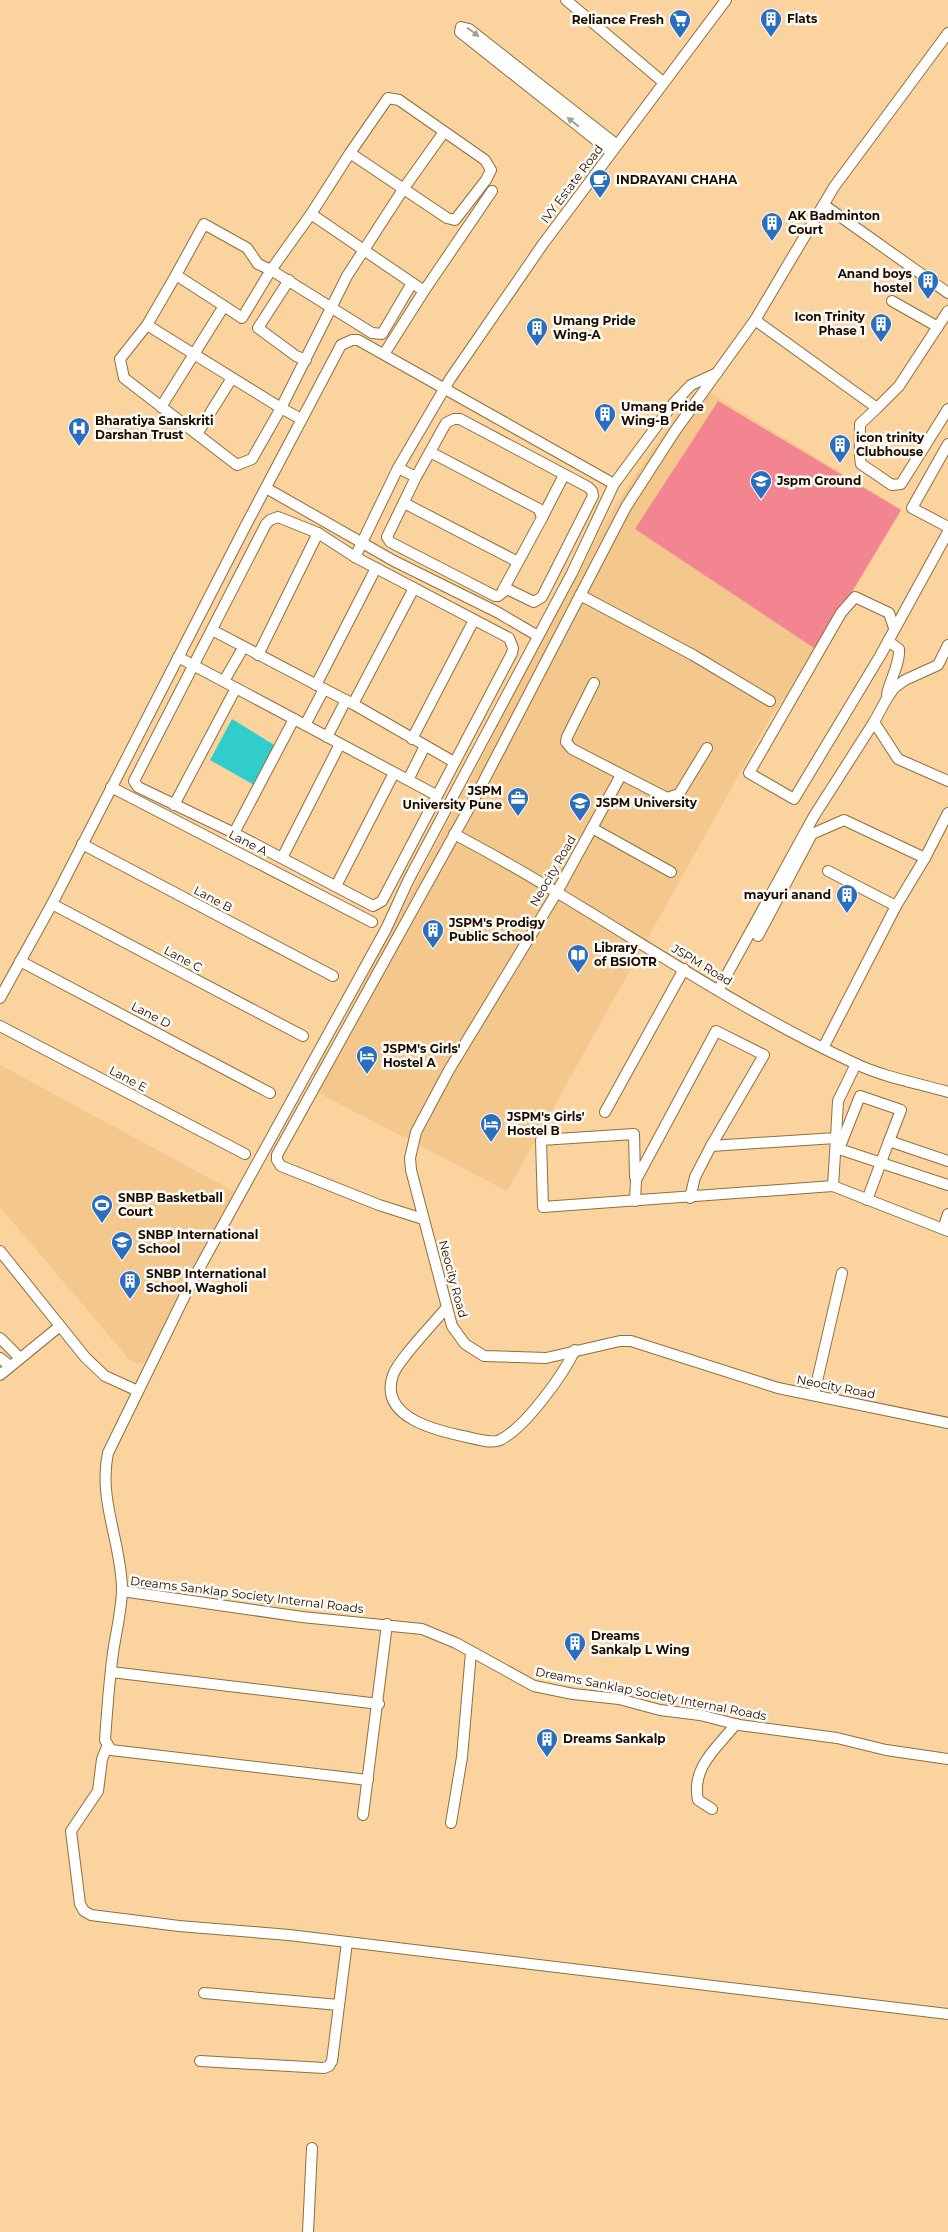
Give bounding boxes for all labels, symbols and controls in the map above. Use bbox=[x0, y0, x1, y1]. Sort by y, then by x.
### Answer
building icon: Flats bbox=[759, 7, 783, 38]
supermarket icon: Reliance Fresh bbox=[668, 8, 692, 39]
place label: Flats bbox=[787, 11, 818, 26]
place label: Reliance Fresh bbox=[572, 12, 664, 27]
one-way arrow bbox=[466, 27, 480, 37]
one-way arrow bbox=[566, 117, 580, 127]
street label: IVY Estate Road bbox=[537, 142, 606, 226]
cafe icon: INDRAYANI CHAHA bbox=[588, 168, 612, 199]
place label: INDRAYANI CHAHA bbox=[616, 172, 738, 187]
place label: AK Badminton Court bbox=[787, 208, 880, 237]
building icon: AK Badminton Court bbox=[760, 211, 784, 242]
place label: Anand boys hostel bbox=[837, 266, 913, 295]
building icon: Anand boys hostel bbox=[916, 269, 940, 300]
place label: Icon Trinity Phase 1 bbox=[794, 309, 866, 338]
building icon: Icon Trinity Phase 1 bbox=[869, 312, 893, 343]
place label: Umang Pride Wing-A bbox=[553, 313, 636, 342]
building icon: Umang Pride Wing-A bbox=[525, 316, 549, 347]
place label: Umang Pride Wing-B bbox=[621, 399, 704, 428]
building icon: Umang Pride Wing-B bbox=[593, 402, 617, 433]
place label: Bharatiya Sanskriti Darshan Trust bbox=[95, 413, 214, 442]
hospital icon: Bharatiya Sanskriti Darshan Trust bbox=[67, 416, 91, 447]
place label: icon trinity Clubhouse bbox=[856, 430, 925, 459]
building icon: icon trinity Clubhouse bbox=[828, 433, 852, 464]
school or university icon: Jspm Ground bbox=[749, 469, 773, 500]
place label: Jspm Ground bbox=[776, 473, 861, 488]
place label: JSPM University Pune bbox=[402, 783, 502, 812]
office icon: JSPM University Pune bbox=[506, 786, 530, 817]
school or university icon: JSPM University bbox=[568, 791, 592, 822]
place label: JSPM University bbox=[595, 795, 698, 810]
street label: Lane A bbox=[226, 827, 270, 859]
street label: Neocity Road bbox=[526, 832, 579, 909]
street label: Lane B bbox=[191, 882, 235, 915]
building icon: mayuri anand bbox=[835, 883, 859, 914]
place label: mayuri anand bbox=[744, 887, 831, 902]
place label: JSPM's Prodigy Public School bbox=[448, 915, 546, 944]
building icon: JSPM's Prodigy Public School bbox=[421, 918, 445, 949]
place label: Library of BSIOTR bbox=[594, 940, 657, 969]
street label: JSPM Road bbox=[668, 940, 735, 988]
street label: Lane C bbox=[162, 942, 205, 975]
library icon: Library of BSIOTR bbox=[566, 943, 590, 974]
street label: Lane D bbox=[129, 998, 174, 1031]
place label: JSPM's Girls' Hostel A bbox=[382, 1041, 461, 1070]
hotel icon: JSPM's Girls' Hostel A bbox=[355, 1044, 379, 1075]
street label: Lane E bbox=[107, 1062, 150, 1095]
place label: JSPM's Girls' Hostel B bbox=[506, 1109, 585, 1138]
hotel icon: JSPM's Girls' Hostel B bbox=[479, 1112, 503, 1143]
place label: SNBP Basketball Court bbox=[118, 1190, 223, 1219]
sports icon: SNBP Basketball Court bbox=[90, 1193, 114, 1224]
place label: SNBP International School bbox=[138, 1227, 258, 1256]
school or university icon: SNBP International School bbox=[110, 1230, 134, 1261]
street label: Neocity Road bbox=[436, 1238, 471, 1319]
place label: SNBP International School, Wagholi bbox=[146, 1266, 266, 1295]
building icon: SNBP International School, Wagholi bbox=[118, 1269, 142, 1300]
street label: Neocity Road bbox=[795, 1372, 877, 1401]
street label: Dreams Sanklap Society Internal Roads bbox=[129, 1573, 365, 1616]
place label: Dreams Sankalp L Wing bbox=[591, 1628, 690, 1657]
building icon: Dreams Sankalp L Wing bbox=[563, 1631, 587, 1662]
street label: Dreams Sanklap Society Internal Roads bbox=[534, 1664, 768, 1723]
building icon: Dreams Sankalp bbox=[535, 1727, 559, 1758]
place label: Dreams Sankalp bbox=[563, 1731, 666, 1746]

